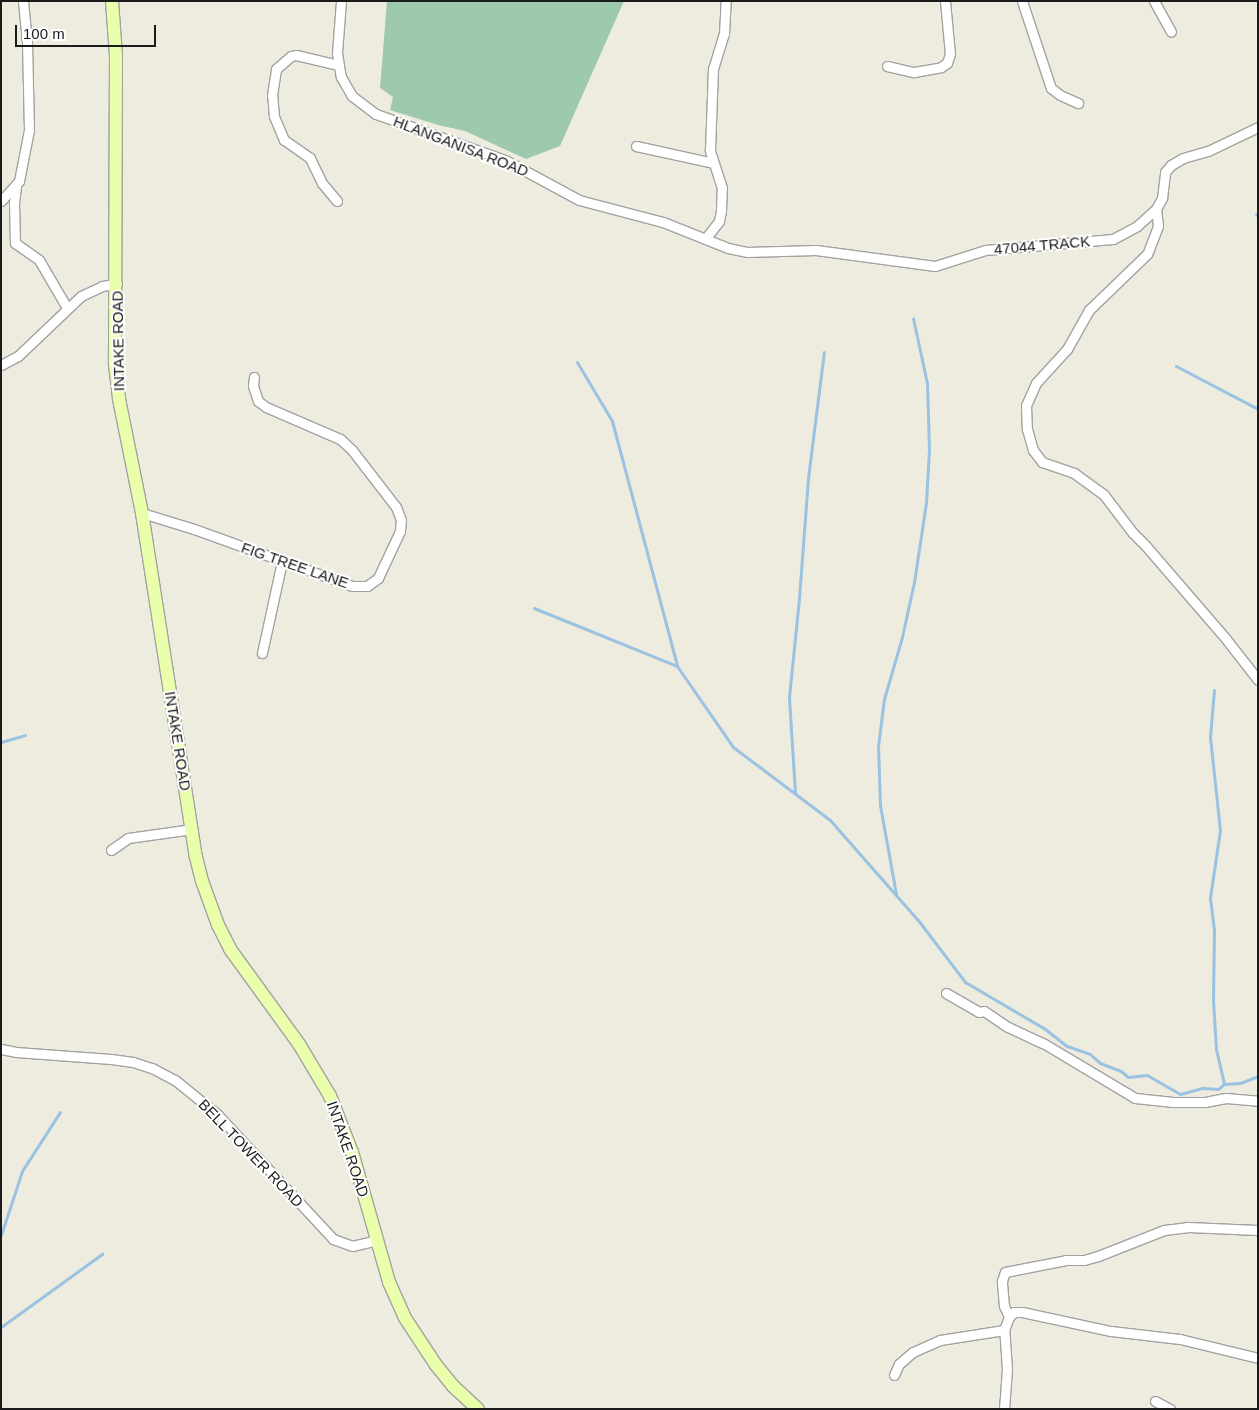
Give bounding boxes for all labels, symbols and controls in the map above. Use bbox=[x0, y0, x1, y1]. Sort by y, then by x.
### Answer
scale bar bbox=[18, 15, 159, 47]
text: 100 m bbox=[23, 25, 65, 42]
street label: HLANGANISA ROAD bbox=[390, 112, 532, 180]
street label: 47044 TRACK bbox=[993, 232, 1091, 258]
street label: INTAKE ROAD bbox=[108, 291, 128, 391]
street label: FIG TREE LANE bbox=[239, 538, 351, 592]
street label: INTAKE ROAD bbox=[161, 690, 195, 792]
street label: BELL TOWER ROAD bbox=[195, 1095, 307, 1211]
street label: INTAKE ROAD bbox=[323, 1099, 373, 1199]

